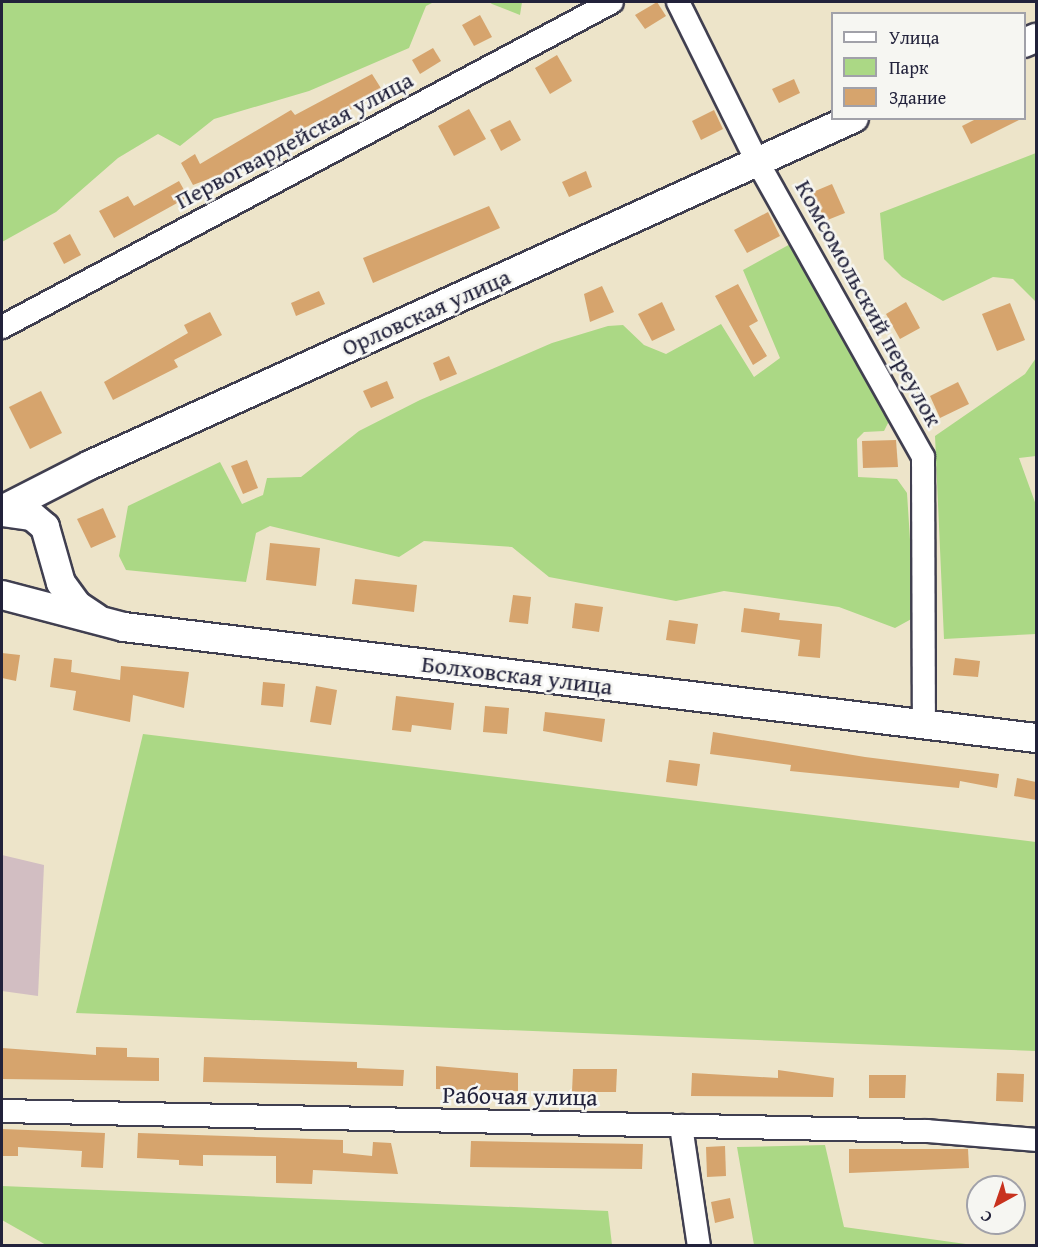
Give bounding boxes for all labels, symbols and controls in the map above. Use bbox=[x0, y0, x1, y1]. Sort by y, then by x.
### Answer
legend bbox=[831, 12, 1026, 120]
text: Улица bbox=[889, 24, 939, 51]
text: Парк bbox=[889, 54, 928, 81]
street label: Первогвардейская улица bbox=[170, 65, 418, 215]
text: Здание bbox=[889, 84, 946, 111]
street label: Комсомольский переулок bbox=[789, 175, 949, 431]
street label: Орловская улица bbox=[337, 262, 515, 362]
street label: Болховская улица bbox=[420, 649, 614, 701]
street label: Рабочая улица bbox=[442, 1080, 598, 1112]
north arrow bbox=[966, 1175, 1026, 1235]
text: С bbox=[975, 1205, 997, 1229]

